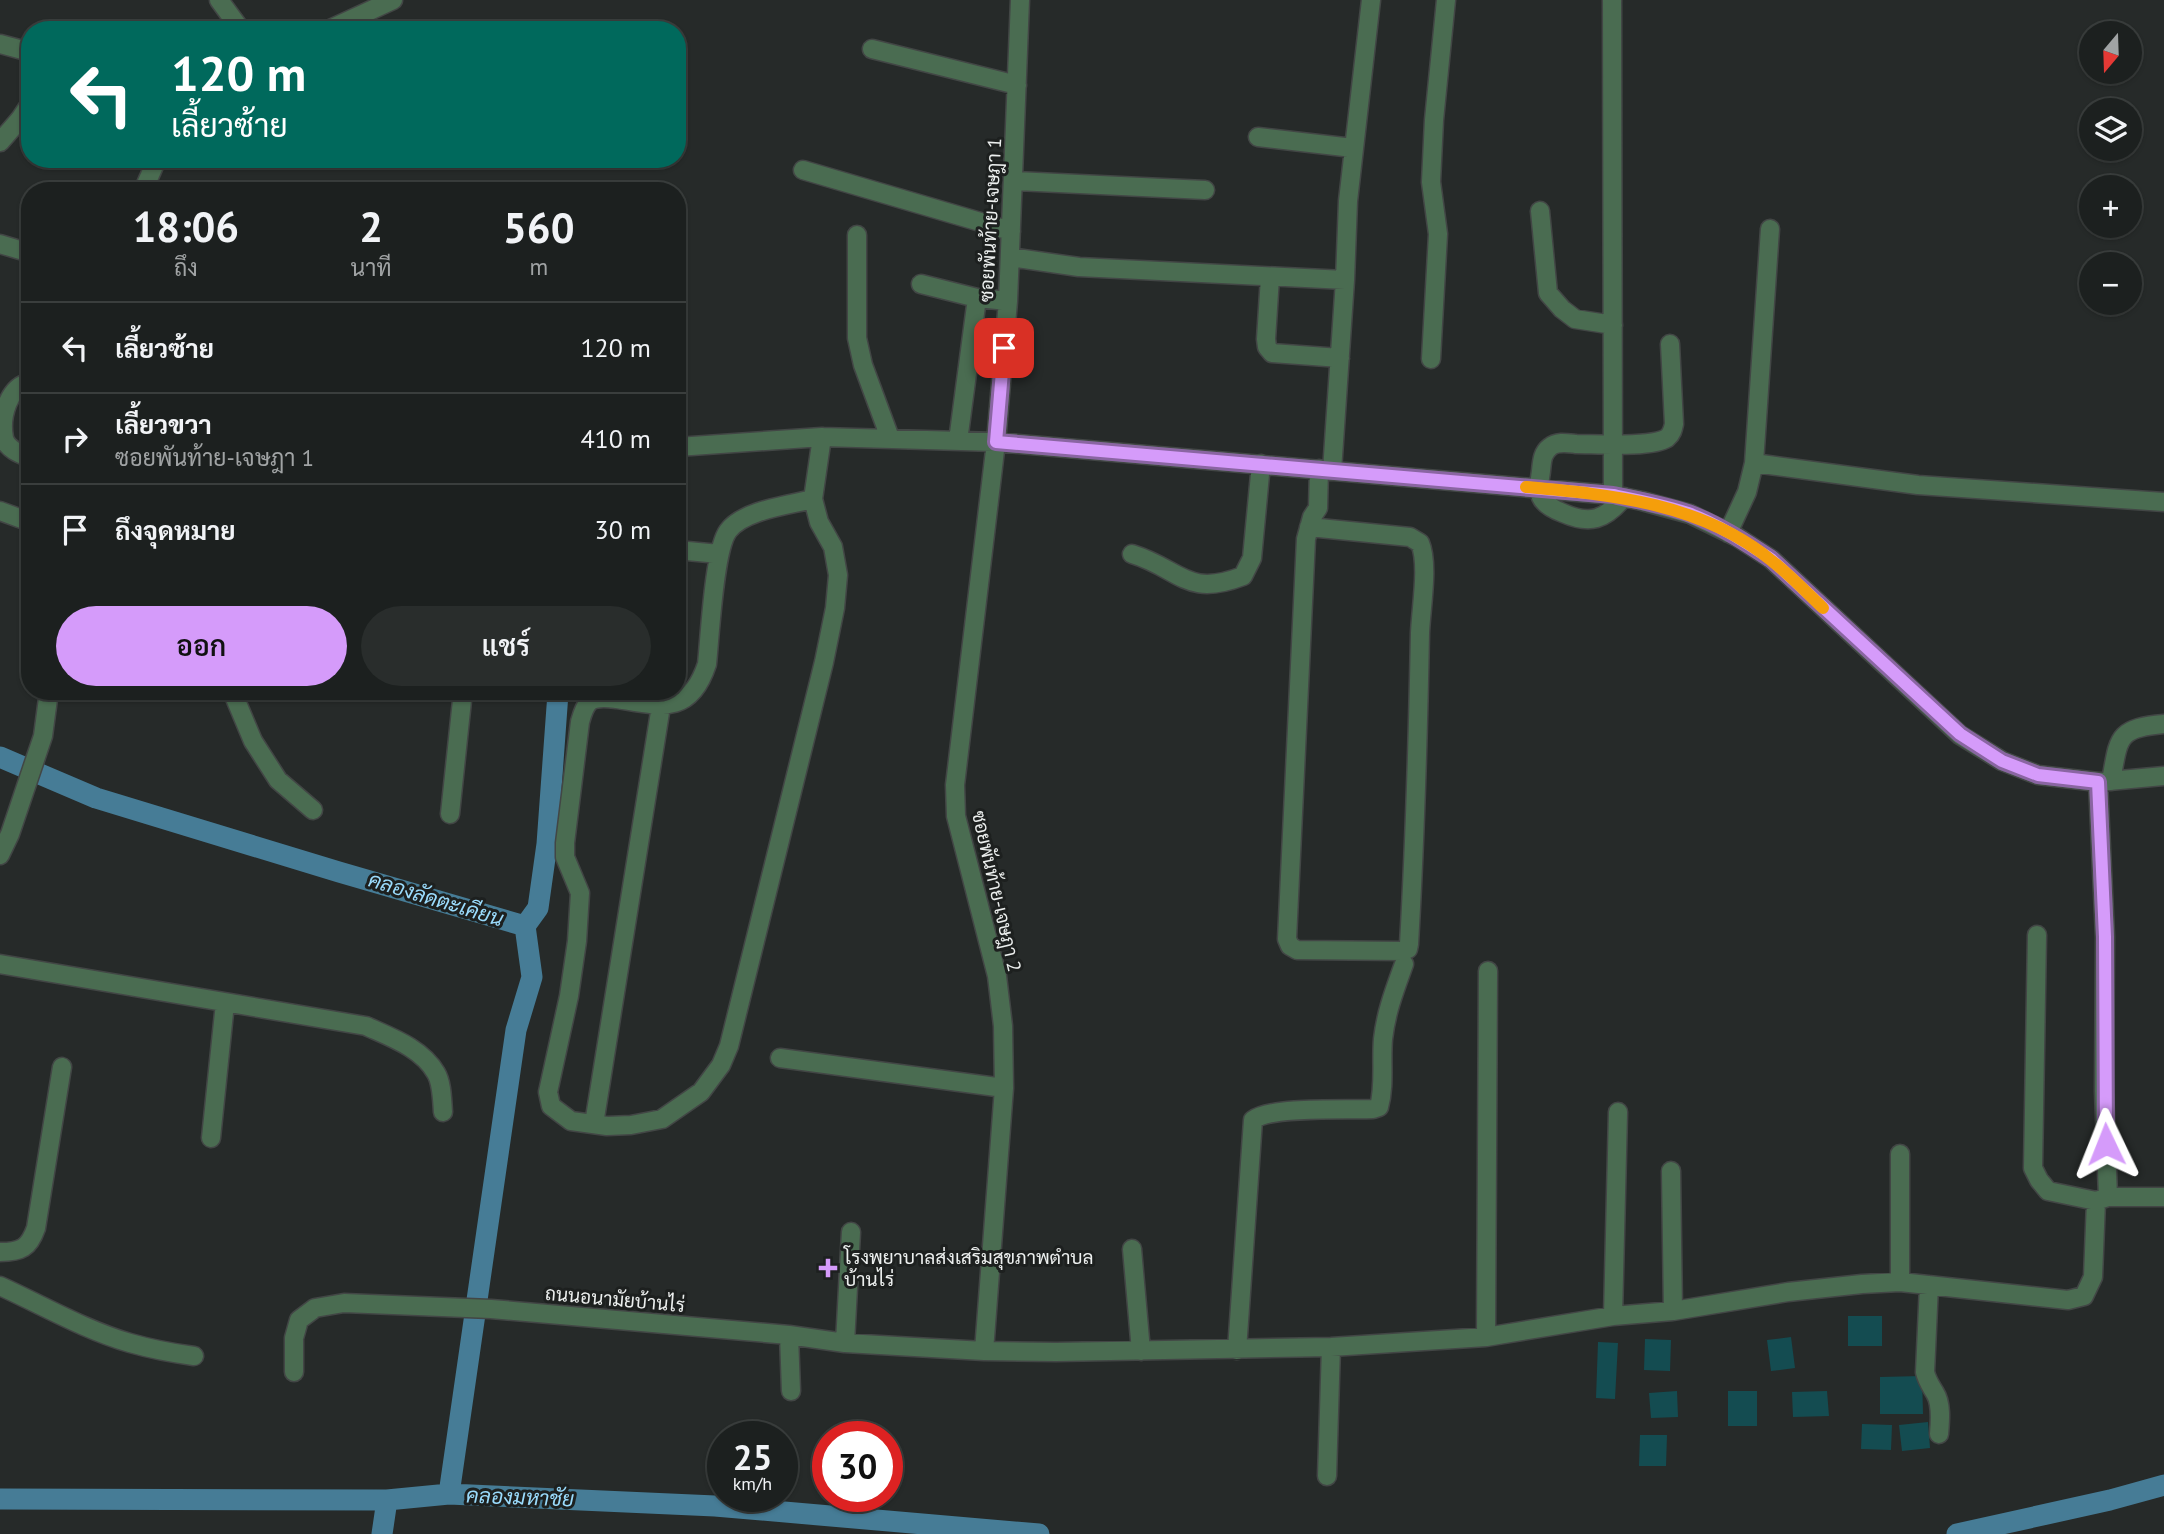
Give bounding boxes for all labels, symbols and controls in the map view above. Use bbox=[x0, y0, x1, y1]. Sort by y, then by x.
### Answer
north arrow bbox=[2079, 21, 2142, 84]
map controls bbox=[2079, 21, 2142, 315]
text: 120 m bbox=[171, 41, 306, 105]
icon: left bbox=[56, 49, 147, 140]
button: layers bbox=[2079, 98, 2142, 161]
text: เลี้ยวซ้าย bbox=[171, 104, 288, 146]
street label: ซอยพันท้าย-เจษฎา 1 bbox=[974, 137, 1007, 303]
button: + bbox=[2079, 175, 2142, 238]
text: 18:06 bbox=[133, 199, 239, 254]
text: 2 bbox=[359, 199, 383, 254]
text: 560 bbox=[503, 200, 574, 255]
text: m bbox=[529, 252, 548, 281]
button: − bbox=[2079, 252, 2142, 315]
text: ถึง bbox=[174, 253, 198, 282]
text: นาที bbox=[351, 253, 392, 282]
pin bbox=[974, 318, 1034, 378]
icon: left bbox=[56, 329, 94, 367]
icon: arrive bbox=[985, 329, 1023, 367]
text: 120 m bbox=[580, 331, 651, 364]
text: เลี้ยวซ้าย bbox=[115, 332, 214, 365]
text: เลี้ยวขวา bbox=[115, 408, 212, 441]
icon: right bbox=[56, 420, 94, 458]
text: 410 m bbox=[580, 422, 651, 455]
text: ซอยพันท้าย-เจษฎา 1 bbox=[115, 443, 314, 472]
icon: arrive bbox=[56, 511, 94, 549]
text: 30 m bbox=[595, 513, 651, 546]
text: ถึงจุดหมาย bbox=[115, 514, 236, 547]
button: ออก bbox=[56, 606, 347, 686]
button: แชร์ bbox=[361, 606, 651, 686]
street label: ซอยพันท้าย-เจษฎา 2 bbox=[966, 808, 1027, 974]
water label: คลองลัดตะเคียน bbox=[365, 866, 507, 933]
position arrow bbox=[2069, 1107, 2143, 1181]
place label: โรงพยาบาลส่งเสริมสุขภาพตำบล บ้านไร่ bbox=[843, 1245, 1094, 1291]
marker: โรงพยาบาลส่งเสริมสุขภาพตำบล บ้านไร่ bbox=[818, 1258, 838, 1278]
street label: ถนนอนามัยบ้านไร่ bbox=[544, 1281, 686, 1317]
speed limit sign: 30 bbox=[812, 1421, 903, 1512]
text: 25 bbox=[733, 1434, 772, 1480]
text: km/h bbox=[733, 1472, 772, 1495]
water label: คลองมหาชัย bbox=[466, 1482, 574, 1512]

